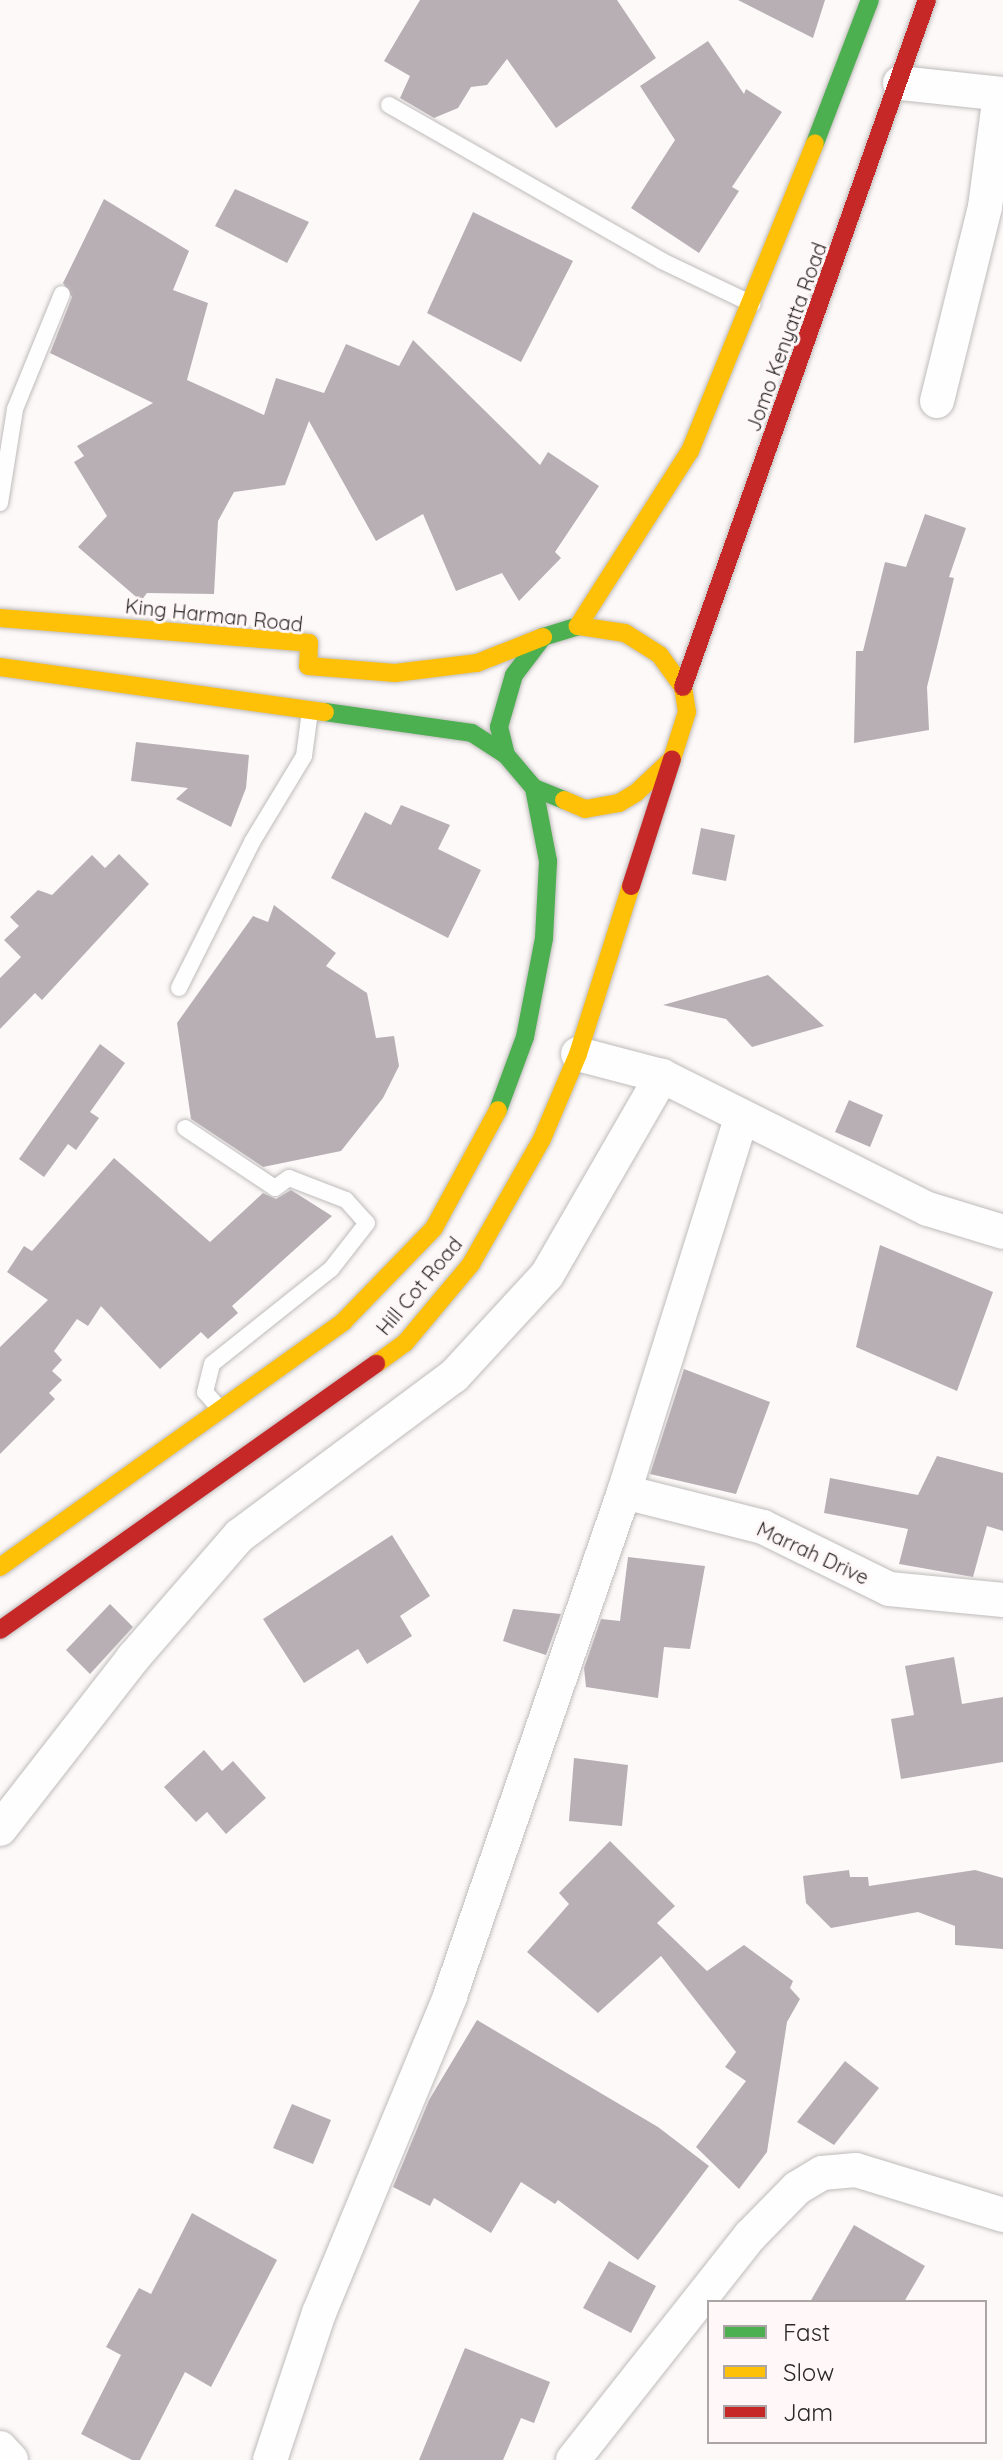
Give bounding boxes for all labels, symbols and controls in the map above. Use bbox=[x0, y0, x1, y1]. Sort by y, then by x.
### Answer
street label: Jomo Kenyatta Road bbox=[741, 239, 831, 435]
street label: King Harman Road bbox=[124, 594, 304, 636]
street label: Hill Cot Road bbox=[371, 1232, 467, 1340]
street label: Marrah Drive bbox=[753, 1517, 873, 1589]
legend bbox=[707, 2300, 987, 2444]
text: Fast bbox=[783, 2317, 830, 2347]
text: Slow bbox=[783, 2357, 834, 2387]
text: Jam bbox=[783, 2397, 833, 2427]

